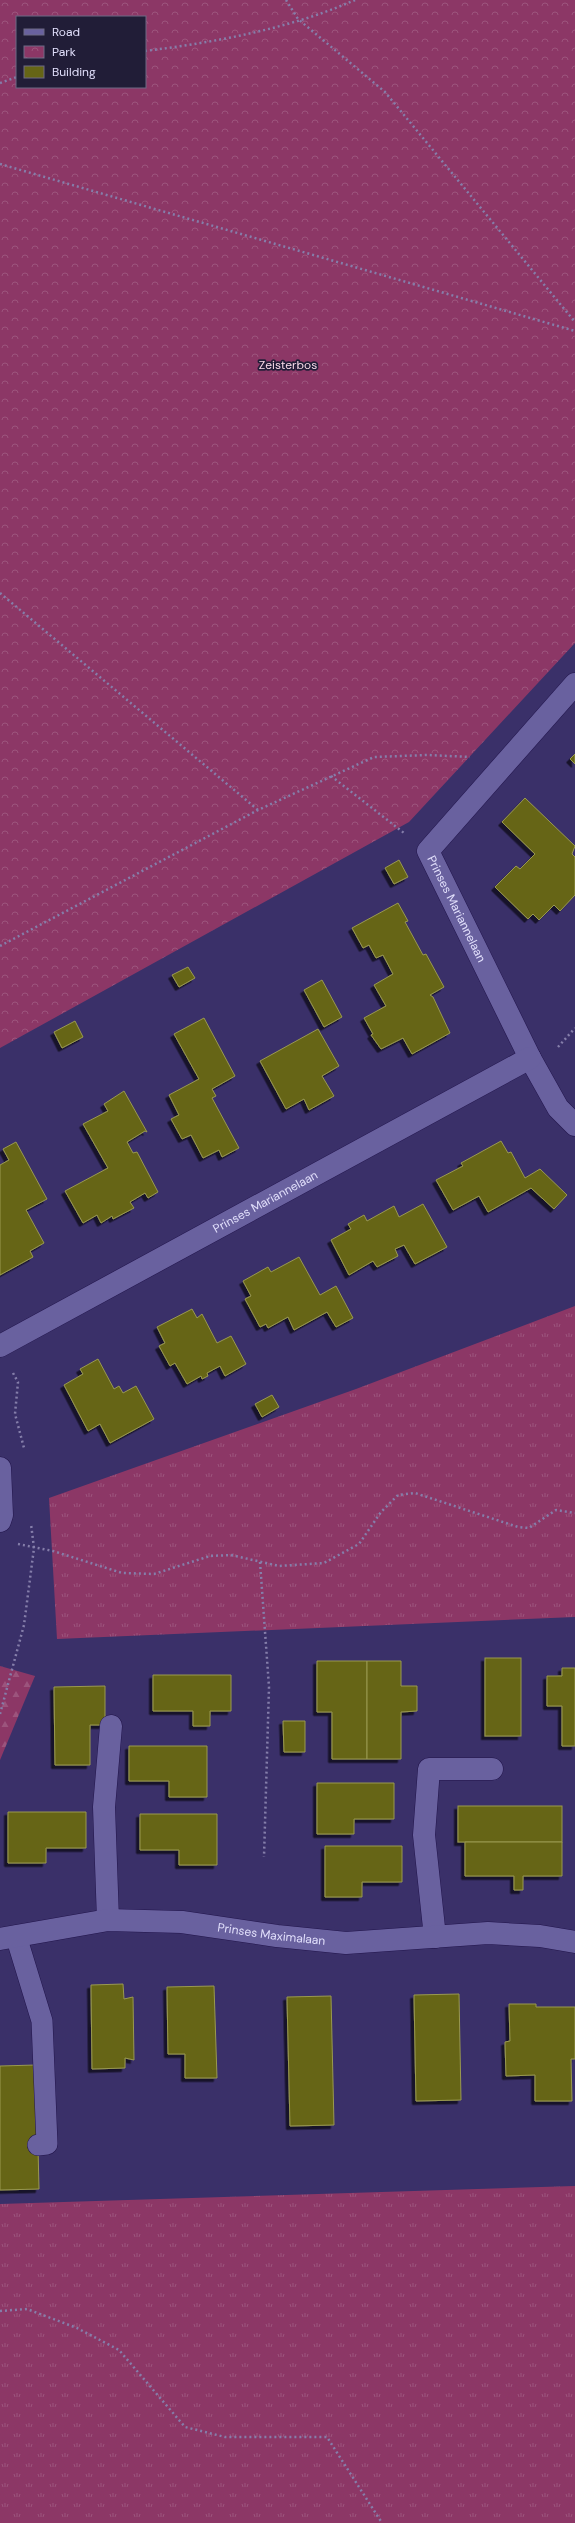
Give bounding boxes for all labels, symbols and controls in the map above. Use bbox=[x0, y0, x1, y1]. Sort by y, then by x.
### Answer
legend bbox=[16, 16, 146, 88]
text: Road bbox=[52, 24, 80, 40]
text: Park bbox=[52, 44, 76, 60]
text: Building bbox=[52, 64, 96, 80]
park label: Zeisterbos bbox=[259, 357, 317, 373]
street label: Prinses Mariannelaan bbox=[423, 853, 490, 965]
street label: Prinses Mariannelaan bbox=[210, 1167, 321, 1237]
street label: Prinses Maximalaan bbox=[216, 1919, 326, 1949]

